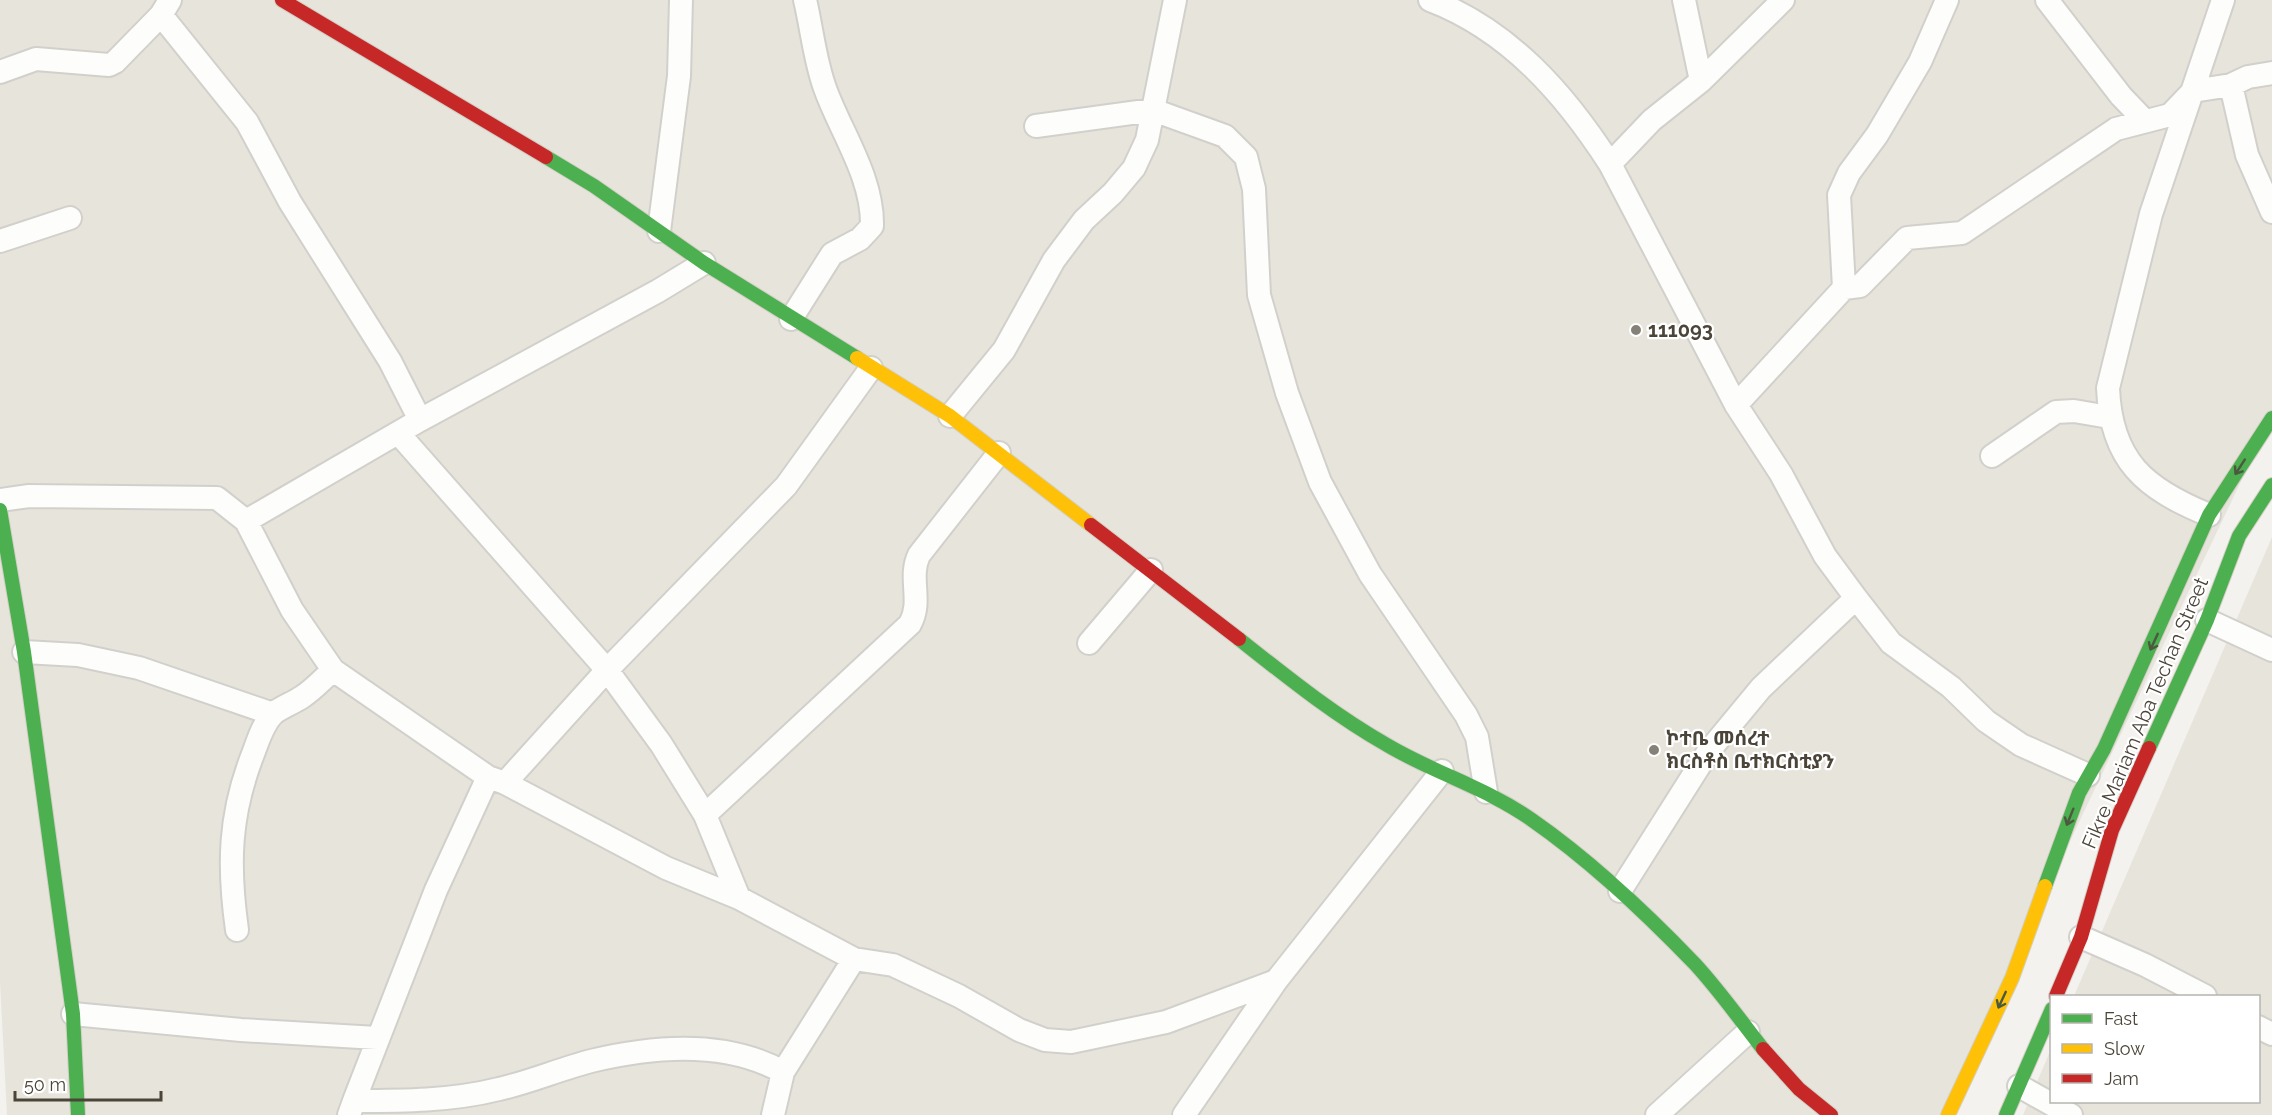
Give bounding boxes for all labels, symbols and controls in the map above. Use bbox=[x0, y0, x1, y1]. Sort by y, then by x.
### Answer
place label: 111093 bbox=[1648, 318, 1713, 342]
marker: 111093 bbox=[1629, 323, 1643, 337]
one-way arrow bbox=[2234, 458, 2246, 475]
street label: Fikre Mariam Aba Techan Street bbox=[2077, 573, 2213, 852]
one-way arrow bbox=[2147, 632, 2159, 650]
place label: ኮተቤ መሰረተ ክርስቶስ ቤተክርስቲያን bbox=[1666, 726, 1835, 773]
marker: ኮተቤ መሰረተ ክርስቶስ ቤተክርስቲያን bbox=[1647, 743, 1661, 757]
one-way arrow bbox=[2063, 808, 2074, 826]
one-way arrow bbox=[1995, 991, 2007, 1009]
legend bbox=[2050, 995, 2260, 1103]
text: Fast bbox=[2104, 1008, 2138, 1029]
text: Slow bbox=[2104, 1038, 2145, 1059]
scale bar bbox=[15, 1064, 160, 1102]
text: Jam bbox=[2104, 1068, 2139, 1089]
text: 50 m bbox=[24, 1074, 66, 1095]

